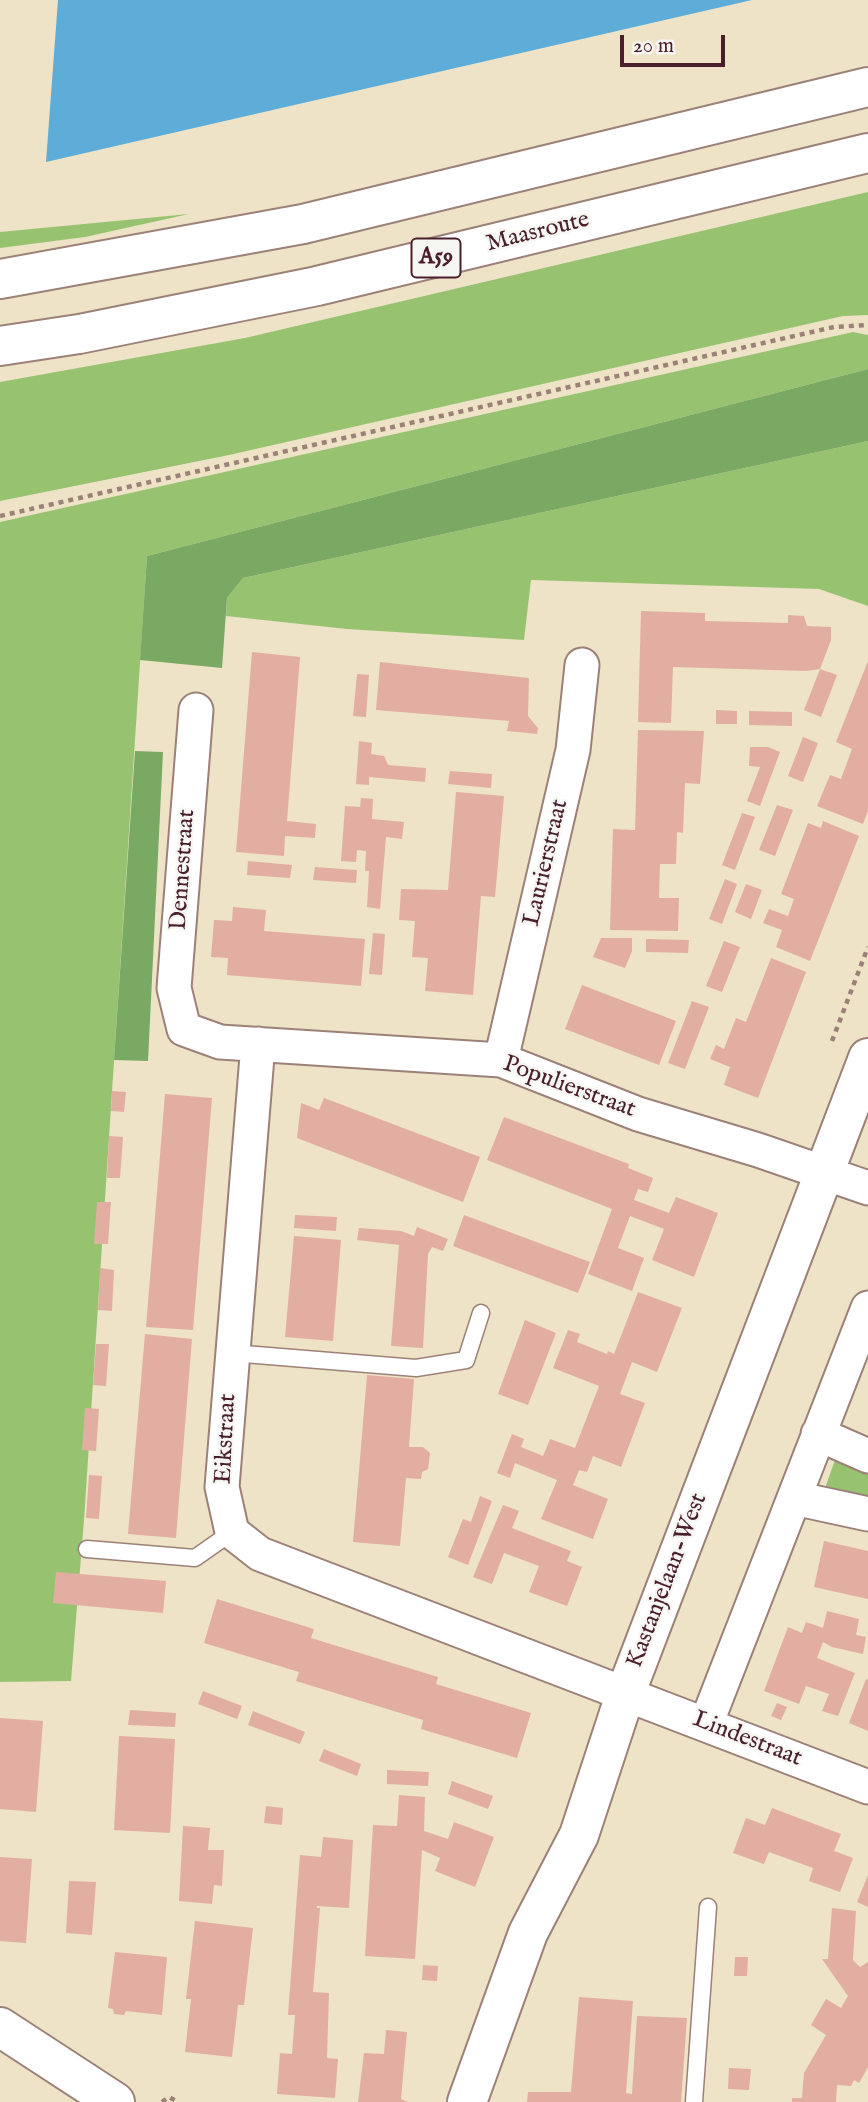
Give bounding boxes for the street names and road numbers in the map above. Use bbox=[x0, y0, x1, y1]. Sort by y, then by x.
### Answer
street label: Maasroute bbox=[484, 206, 592, 260]
road number: A59 bbox=[412, 238, 460, 278]
street label: Laurierstraat bbox=[518, 797, 576, 929]
street label: Dennestraat bbox=[165, 808, 203, 932]
street label: Populierstraat bbox=[499, 1051, 639, 1125]
street label: Eikstraat bbox=[210, 1393, 244, 1485]
street label: Kastanjelaan-West bbox=[621, 1490, 715, 1672]
street label: Lindestraat bbox=[688, 1706, 806, 1774]

